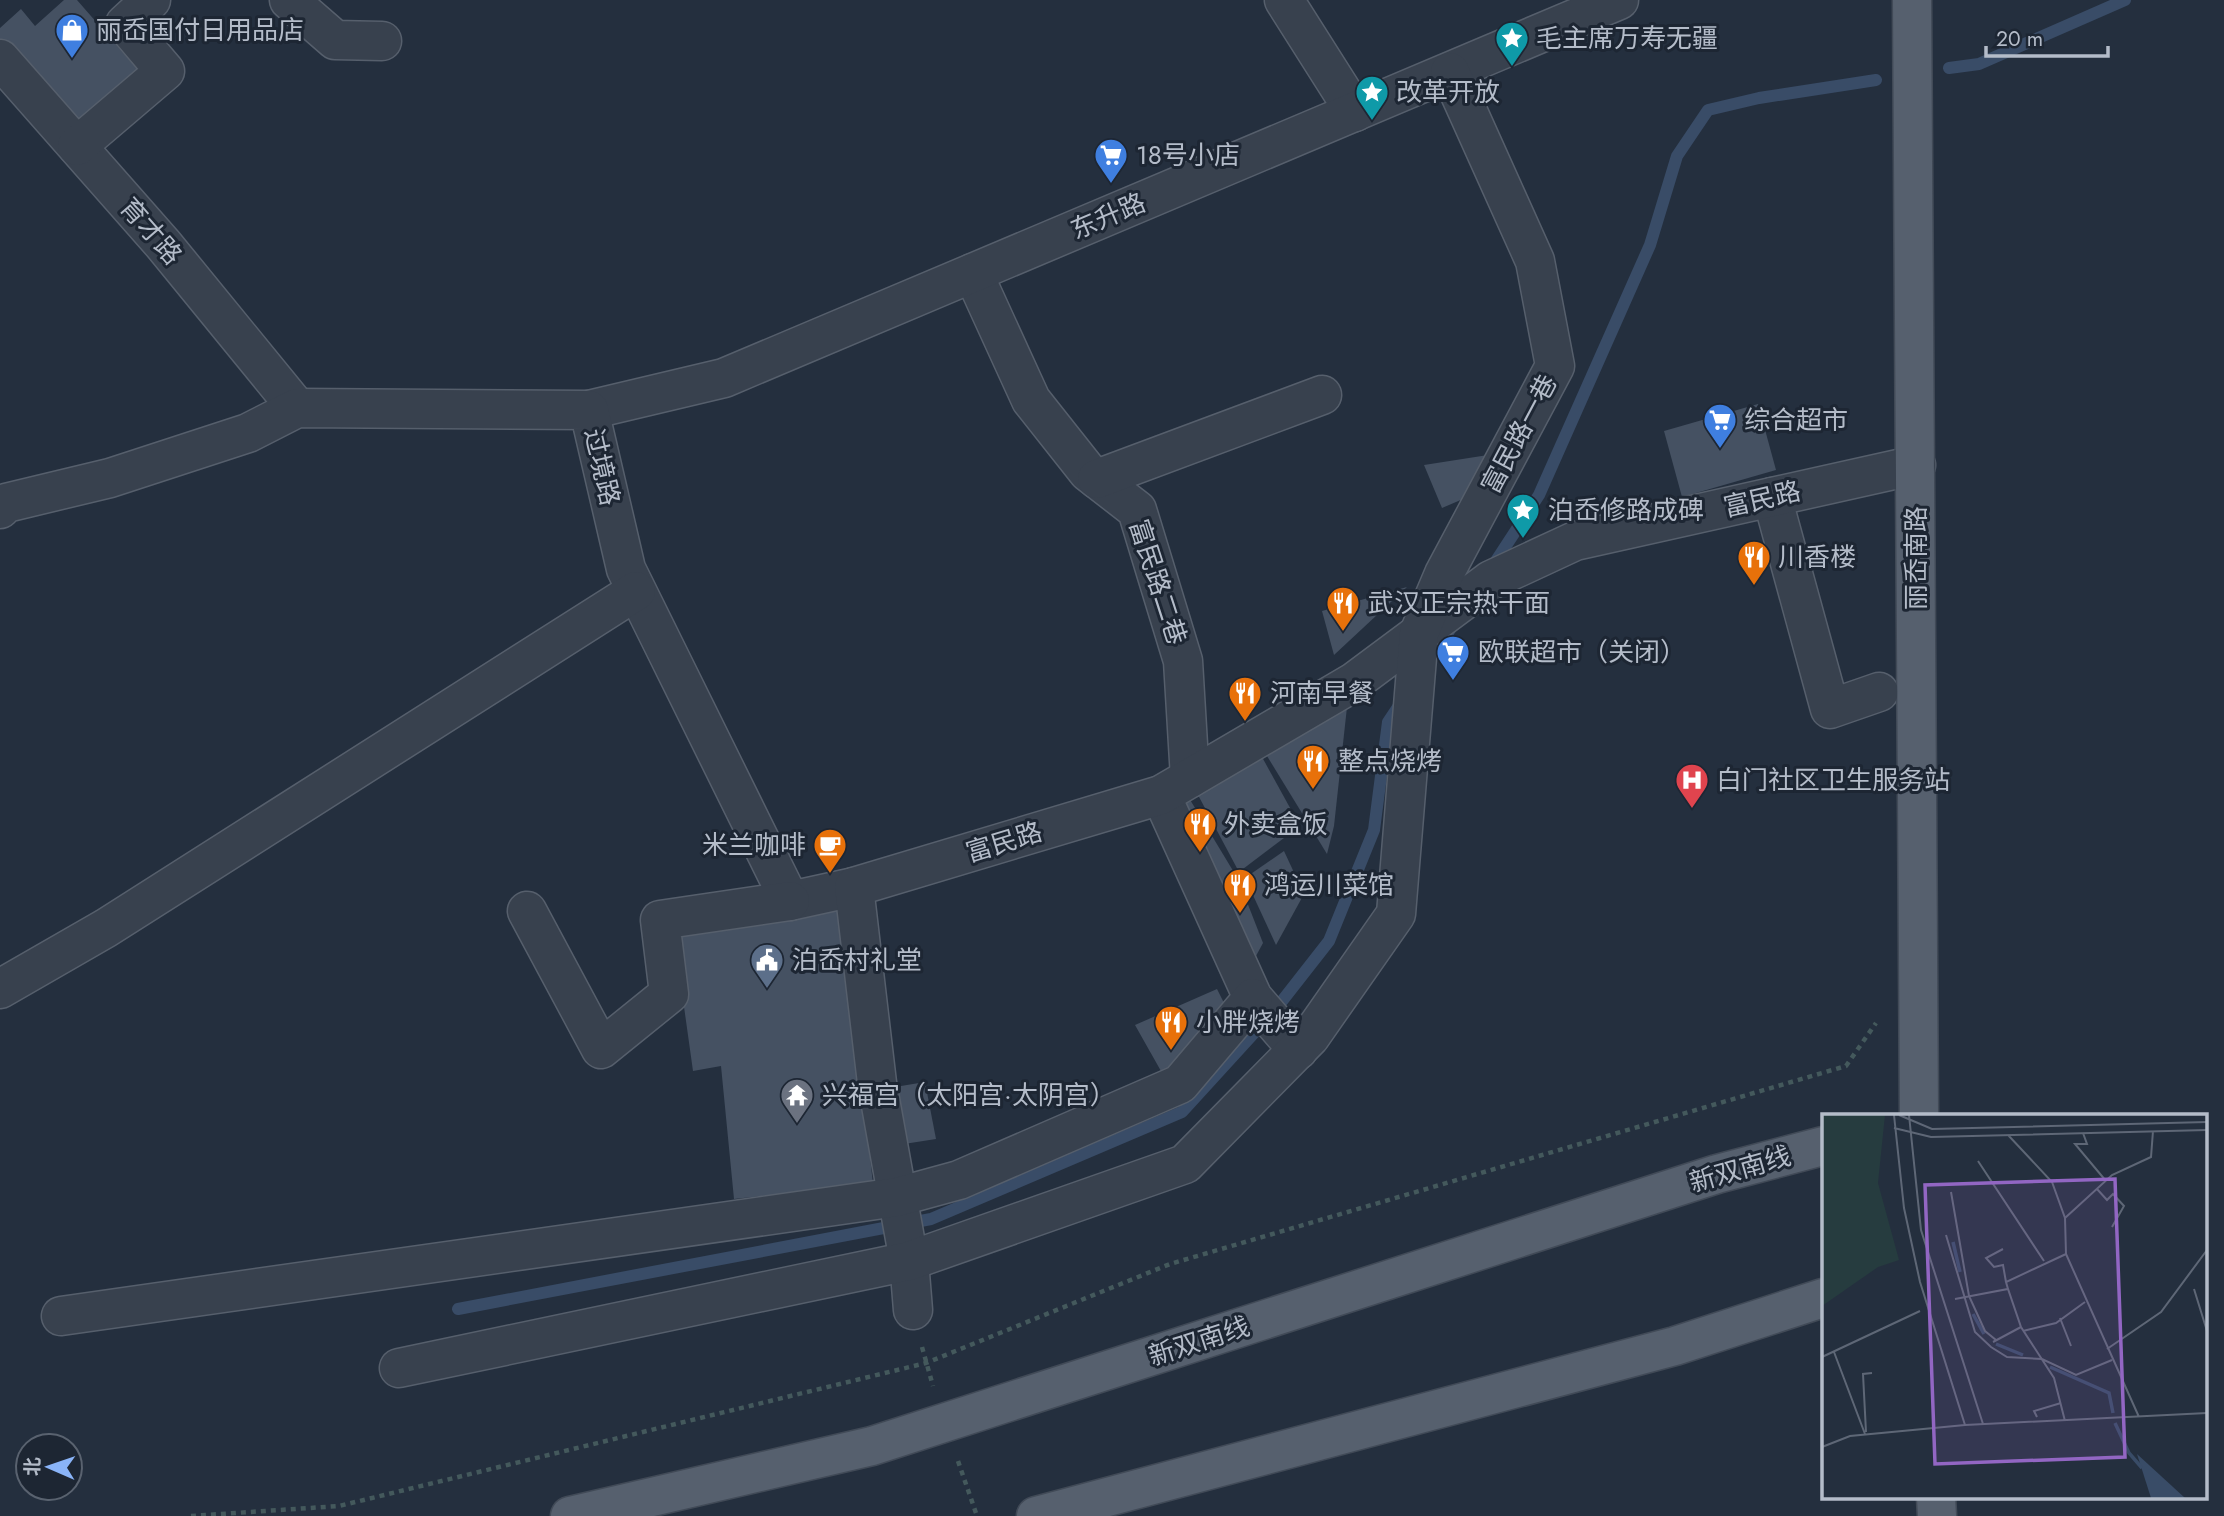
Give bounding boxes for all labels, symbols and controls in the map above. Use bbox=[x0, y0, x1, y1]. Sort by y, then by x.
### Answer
shop icon: 丽岙国付日用品店 bbox=[53, 11, 91, 60]
place label: 丽岙国付日用品店 bbox=[96, 11, 304, 49]
scale bar bbox=[1986, 14, 2108, 58]
place icon: 毛主席万寿无疆 bbox=[1493, 19, 1531, 68]
place label: 毛主席万寿无疆 bbox=[1536, 19, 1718, 57]
text: 20 m bbox=[1996, 24, 2043, 54]
place icon: 改革开放 bbox=[1353, 73, 1391, 122]
place label: 改革开放 bbox=[1396, 73, 1500, 111]
supermarket icon: 18号小店 bbox=[1092, 136, 1130, 185]
place label: 18号小店 bbox=[1136, 136, 1240, 174]
street label: 东升路 bbox=[1065, 183, 1151, 249]
street label: 育才路 bbox=[111, 189, 191, 273]
street label: 富民路一巷 bbox=[1472, 368, 1566, 500]
supermarket icon: 综合超市 bbox=[1701, 401, 1739, 450]
place label: 综合超市 bbox=[1744, 401, 1848, 439]
street label: 过境路 bbox=[575, 425, 629, 509]
street label: 富民路 bbox=[1720, 472, 1804, 526]
place icon: 泊岙修路成碑 bbox=[1504, 491, 1542, 540]
place label: 泊岙修路成碑 bbox=[1548, 491, 1704, 529]
street label: 丽岙南路 bbox=[1897, 506, 1935, 610]
street label: 富民路二巷 bbox=[1120, 514, 1196, 650]
restaurant icon: 川香楼 bbox=[1735, 538, 1773, 587]
place label: 川香楼 bbox=[1778, 538, 1856, 576]
restaurant icon: 武汉正宗热干面 bbox=[1324, 584, 1362, 633]
place label: 武汉正宗热干面 bbox=[1368, 584, 1550, 622]
supermarket icon: 欧联超市（关闭） bbox=[1434, 633, 1472, 682]
place label: 欧联超市（关闭） bbox=[1478, 633, 1686, 671]
restaurant icon: 河南早餐 bbox=[1226, 674, 1264, 723]
place label: 河南早餐 bbox=[1270, 674, 1374, 712]
restaurant icon: 整点烧烤 bbox=[1294, 742, 1332, 791]
place label: 整点烧烤 bbox=[1338, 742, 1442, 780]
hospital icon: 白门社区卫生服务站 bbox=[1673, 761, 1711, 810]
place label: 白门社区卫生服务站 bbox=[1716, 761, 1950, 799]
restaurant icon: 外卖盒饭 bbox=[1181, 805, 1219, 854]
place label: 外卖盒饭 bbox=[1224, 805, 1328, 843]
street label: 富民路 bbox=[961, 812, 1047, 872]
place label: 米兰咖啡 bbox=[702, 826, 806, 864]
cafe icon: 米兰咖啡 bbox=[811, 826, 849, 875]
restaurant icon: 鸿运川菜馆 bbox=[1221, 866, 1259, 915]
place label: 鸿运川菜馆 bbox=[1264, 866, 1394, 904]
public building icon: 泊岙村礼堂 bbox=[748, 941, 786, 990]
place label: 泊岙村礼堂 bbox=[792, 941, 922, 979]
restaurant icon: 小胖烧烤 bbox=[1152, 1003, 1190, 1052]
place label: 小胖烧烤 bbox=[1196, 1003, 1300, 1041]
temple icon: 兴福宫（太阳宫·太阴宫） bbox=[778, 1076, 816, 1125]
place label: 兴福宫（太阳宫·太阴宫） bbox=[822, 1076, 1116, 1114]
inset map bbox=[1822, 1114, 2206, 1498]
street label: 新双南线 bbox=[1685, 1136, 1795, 1202]
street label: 新双南线 bbox=[1144, 1307, 1254, 1375]
north arrow bbox=[14, 1432, 84, 1502]
text: 北 bbox=[19, 1456, 46, 1476]

